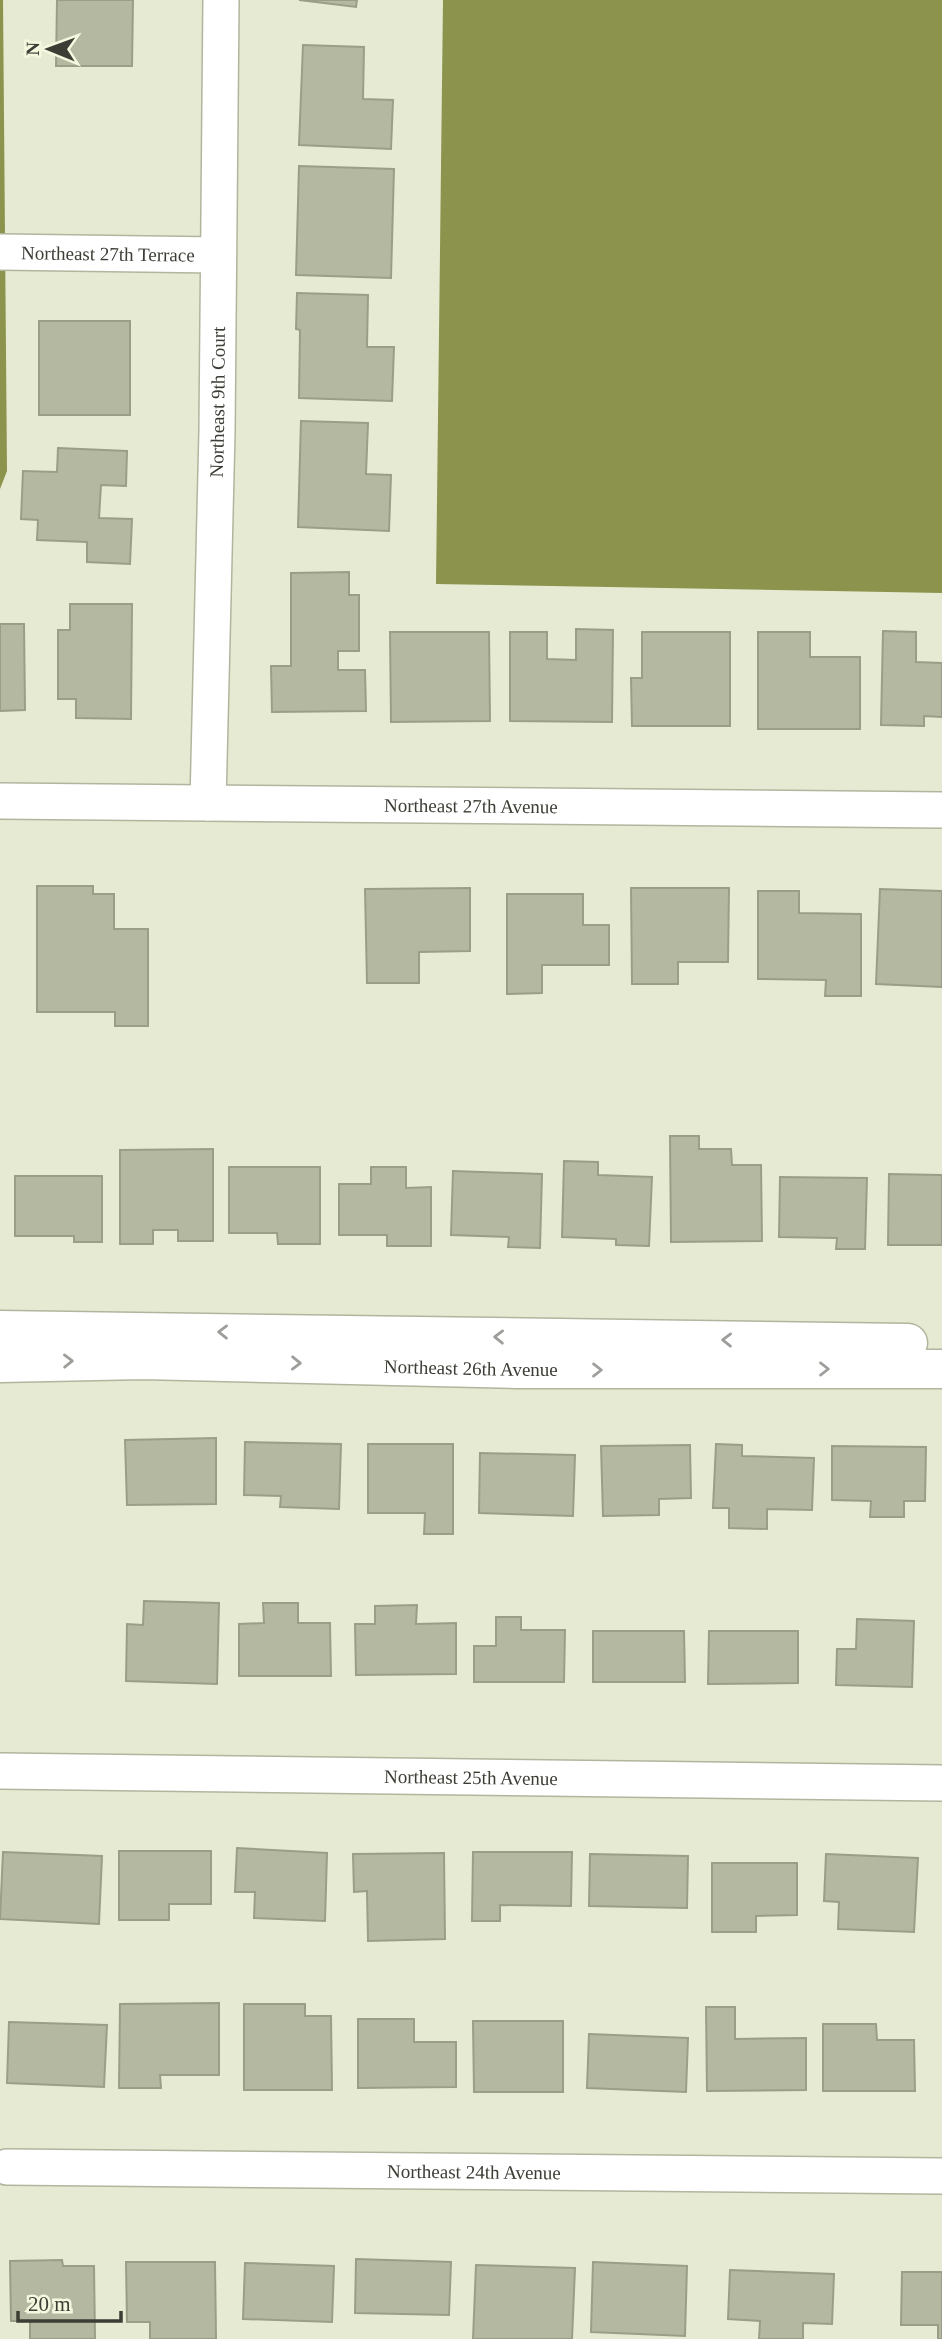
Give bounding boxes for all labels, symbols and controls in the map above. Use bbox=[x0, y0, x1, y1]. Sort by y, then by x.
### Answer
north arrow bbox=[14, 14, 84, 84]
text: N bbox=[22, 41, 43, 56]
street label: Northeast 27th Terrace bbox=[21, 242, 195, 266]
street label: Northeast 9th Court bbox=[206, 326, 229, 478]
street label: Northeast 27th Avenue bbox=[384, 795, 558, 817]
one-way arrow bbox=[217, 1324, 228, 1340]
one-way arrow bbox=[494, 1329, 505, 1344]
one-way arrow bbox=[721, 1332, 732, 1348]
one-way arrow bbox=[63, 1353, 74, 1369]
one-way arrow bbox=[290, 1355, 301, 1370]
street label: Northeast 26th Avenue bbox=[384, 1356, 558, 1380]
one-way arrow bbox=[592, 1362, 602, 1378]
one-way arrow bbox=[819, 1362, 830, 1377]
street label: Northeast 25th Avenue bbox=[384, 1766, 558, 1789]
street label: Northeast 24th Avenue bbox=[387, 2161, 561, 2183]
scale bar bbox=[18, 2280, 121, 2324]
text: 20 m bbox=[28, 2292, 71, 2316]

